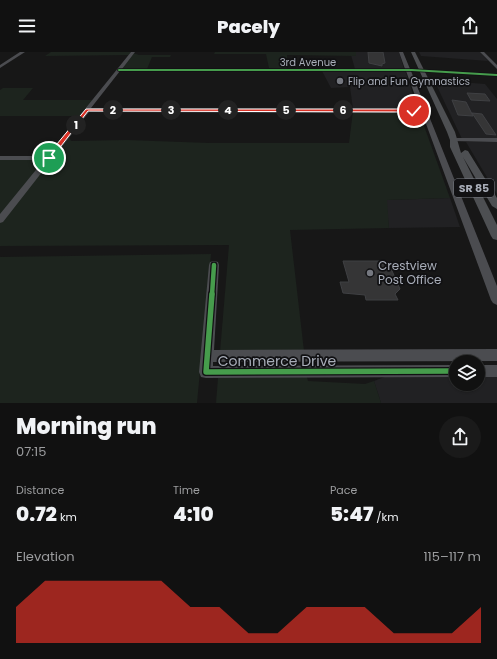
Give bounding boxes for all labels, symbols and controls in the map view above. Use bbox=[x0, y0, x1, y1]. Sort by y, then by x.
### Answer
text: Pacely bbox=[217, 14, 280, 39]
icon: menu bbox=[16, 15, 38, 37]
icon: share bbox=[459, 15, 481, 37]
street label: 3rd Avenue bbox=[280, 55, 336, 70]
place label: Flip and Fun Gymnastics bbox=[348, 74, 470, 89]
marker: Flip and Fun Gymnastics bbox=[335, 76, 345, 86]
pin bbox=[397, 94, 431, 128]
pin: 2 bbox=[103, 100, 123, 120]
pin: 3 bbox=[161, 100, 181, 120]
pin: 4 bbox=[218, 100, 238, 120]
pin: 5 bbox=[276, 100, 296, 120]
pin: 6 bbox=[333, 100, 353, 120]
icon: check bbox=[403, 100, 425, 122]
text: 2 bbox=[110, 102, 116, 118]
text: 3 bbox=[168, 102, 174, 118]
text: 4 bbox=[224, 102, 232, 118]
text: 5 bbox=[282, 102, 290, 118]
text: 6 bbox=[339, 102, 347, 118]
pin: 1 bbox=[66, 115, 86, 135]
text: 1 bbox=[74, 117, 78, 133]
pin bbox=[32, 141, 66, 175]
icon: arrive bbox=[38, 147, 60, 169]
road number: SR 85 bbox=[454, 179, 494, 197]
place label: Crestview Post Office bbox=[378, 257, 441, 288]
marker: Crestview Post Office bbox=[365, 268, 375, 278]
street label: Commerce Drive bbox=[218, 351, 337, 371]
map controls bbox=[449, 355, 485, 391]
button: layers bbox=[449, 355, 485, 391]
text: Morning run bbox=[16, 411, 157, 442]
button: share bbox=[439, 416, 481, 458]
text: 07:15 bbox=[16, 442, 46, 461]
text: Distance bbox=[16, 482, 64, 498]
text: Time bbox=[173, 482, 200, 498]
text: Pace bbox=[330, 482, 357, 498]
text: 0.72 bbox=[16, 500, 57, 528]
text: 4:10 bbox=[173, 500, 214, 528]
text: 5:47 bbox=[330, 500, 373, 528]
text: km bbox=[57, 509, 77, 525]
text: /km bbox=[373, 509, 399, 525]
text: Elevation bbox=[16, 547, 75, 566]
text: 115–117 m bbox=[423, 547, 481, 566]

